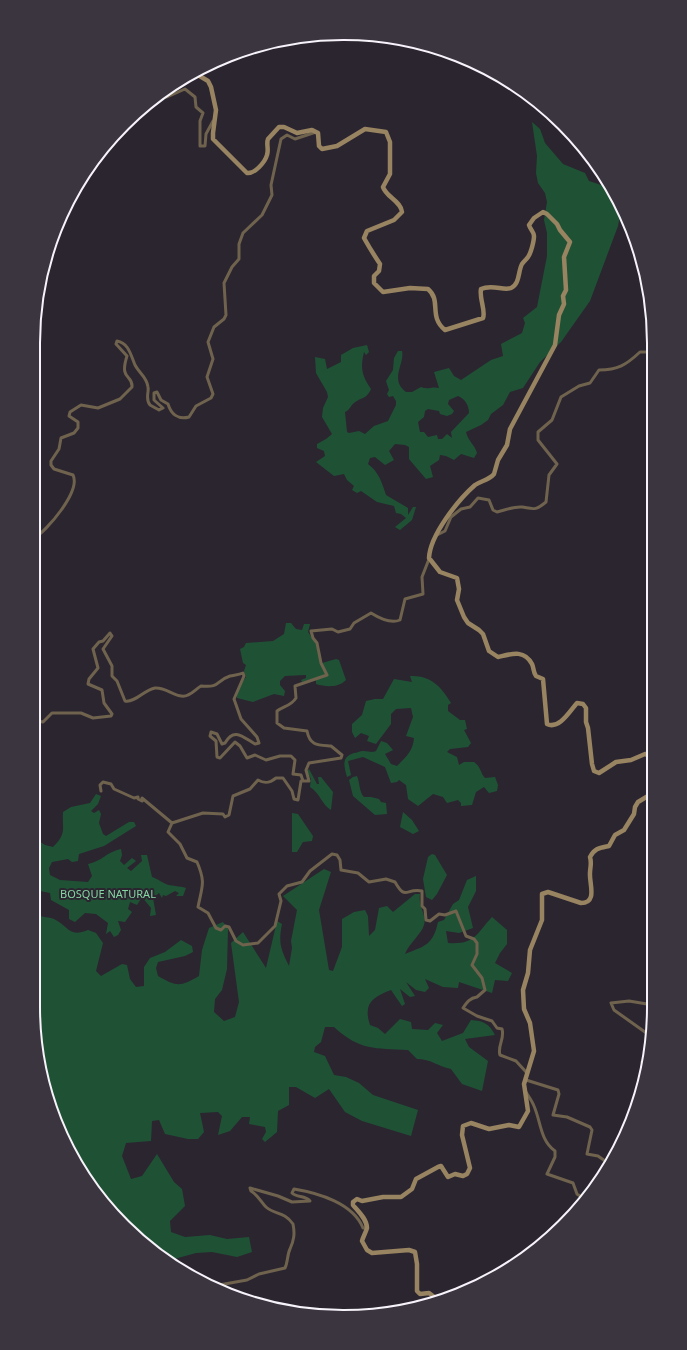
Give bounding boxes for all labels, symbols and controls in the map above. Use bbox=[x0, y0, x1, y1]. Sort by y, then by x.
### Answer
park label: BOSQUE NATURAL bbox=[60, 886, 156, 901]

